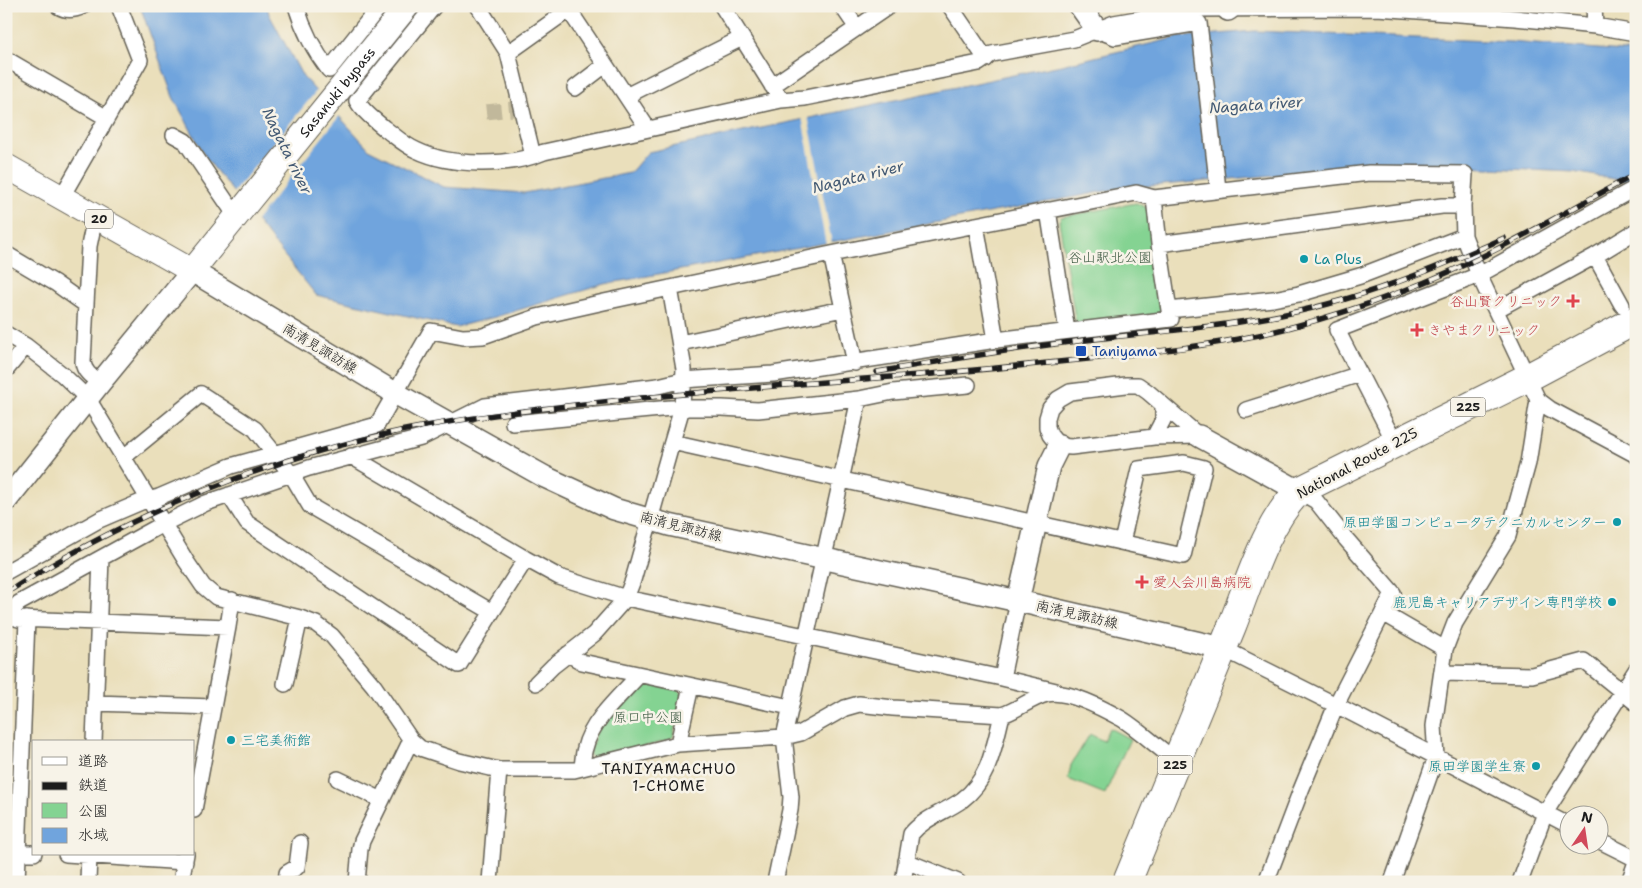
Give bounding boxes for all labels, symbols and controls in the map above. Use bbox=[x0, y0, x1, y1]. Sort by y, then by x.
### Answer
street label: Sasanuki bypass bbox=[295, 43, 379, 141]
water label: Nagata river bbox=[1208, 92, 1304, 118]
water label: Nagata river bbox=[257, 104, 317, 198]
water label: Nagata river bbox=[810, 156, 907, 198]
road number: 20 bbox=[85, 210, 113, 228]
park label: 谷山駅北公園 bbox=[1068, 248, 1152, 266]
place label: La Plus bbox=[1314, 250, 1362, 268]
marker: La Plus bbox=[1298, 253, 1310, 265]
place label: 谷山賢クリニック bbox=[1450, 292, 1562, 310]
marker: 谷山賢クリニック bbox=[1566, 294, 1580, 308]
street label: 南清見諏訪線 bbox=[279, 319, 361, 377]
place label: きやまクリニック bbox=[1428, 321, 1540, 339]
marker: きやまクリニック bbox=[1410, 323, 1424, 337]
place label: Taniyama bbox=[1092, 342, 1158, 360]
marker: Taniyama bbox=[1074, 344, 1088, 358]
road number: 225 bbox=[1450, 398, 1486, 417]
street label: National Route 225 bbox=[1293, 423, 1421, 503]
street label: 南清見諏訪線 bbox=[638, 507, 724, 545]
place label: 原田学園コンピュータテクニカルセンター bbox=[1343, 513, 1607, 531]
marker: 原田学園コンピュータテクニカルセンター bbox=[1611, 516, 1623, 528]
place label: 愛人会川島病院 bbox=[1153, 573, 1251, 591]
marker: 愛人会川島病院 bbox=[1135, 575, 1149, 589]
place label: 鹿児島キャリアデザイン専門学校 bbox=[1393, 593, 1602, 611]
street label: 南清見諏訪線 bbox=[1034, 596, 1120, 632]
marker: 鹿児島キャリアデザイン専門学校 bbox=[1606, 596, 1618, 608]
park label: 原口中公園 bbox=[613, 708, 683, 726]
place label: 三宅美術館 bbox=[241, 731, 311, 749]
marker: 三宅美術館 bbox=[225, 734, 237, 746]
legend bbox=[32, 740, 195, 856]
text: 道路 bbox=[78, 751, 108, 771]
road number: 225 bbox=[1158, 756, 1192, 774]
place label: 原田学園学生寮 bbox=[1428, 757, 1526, 775]
district label: TANIYAMACHUO 1-CHOME bbox=[601, 759, 737, 796]
marker: 原田学園学生寮 bbox=[1530, 760, 1542, 772]
text: 鉄道 bbox=[78, 775, 108, 795]
text: 公園 bbox=[78, 801, 108, 821]
north arrow bbox=[1560, 806, 1610, 856]
text: N bbox=[1579, 807, 1594, 827]
text: 水域 bbox=[78, 825, 108, 845]

